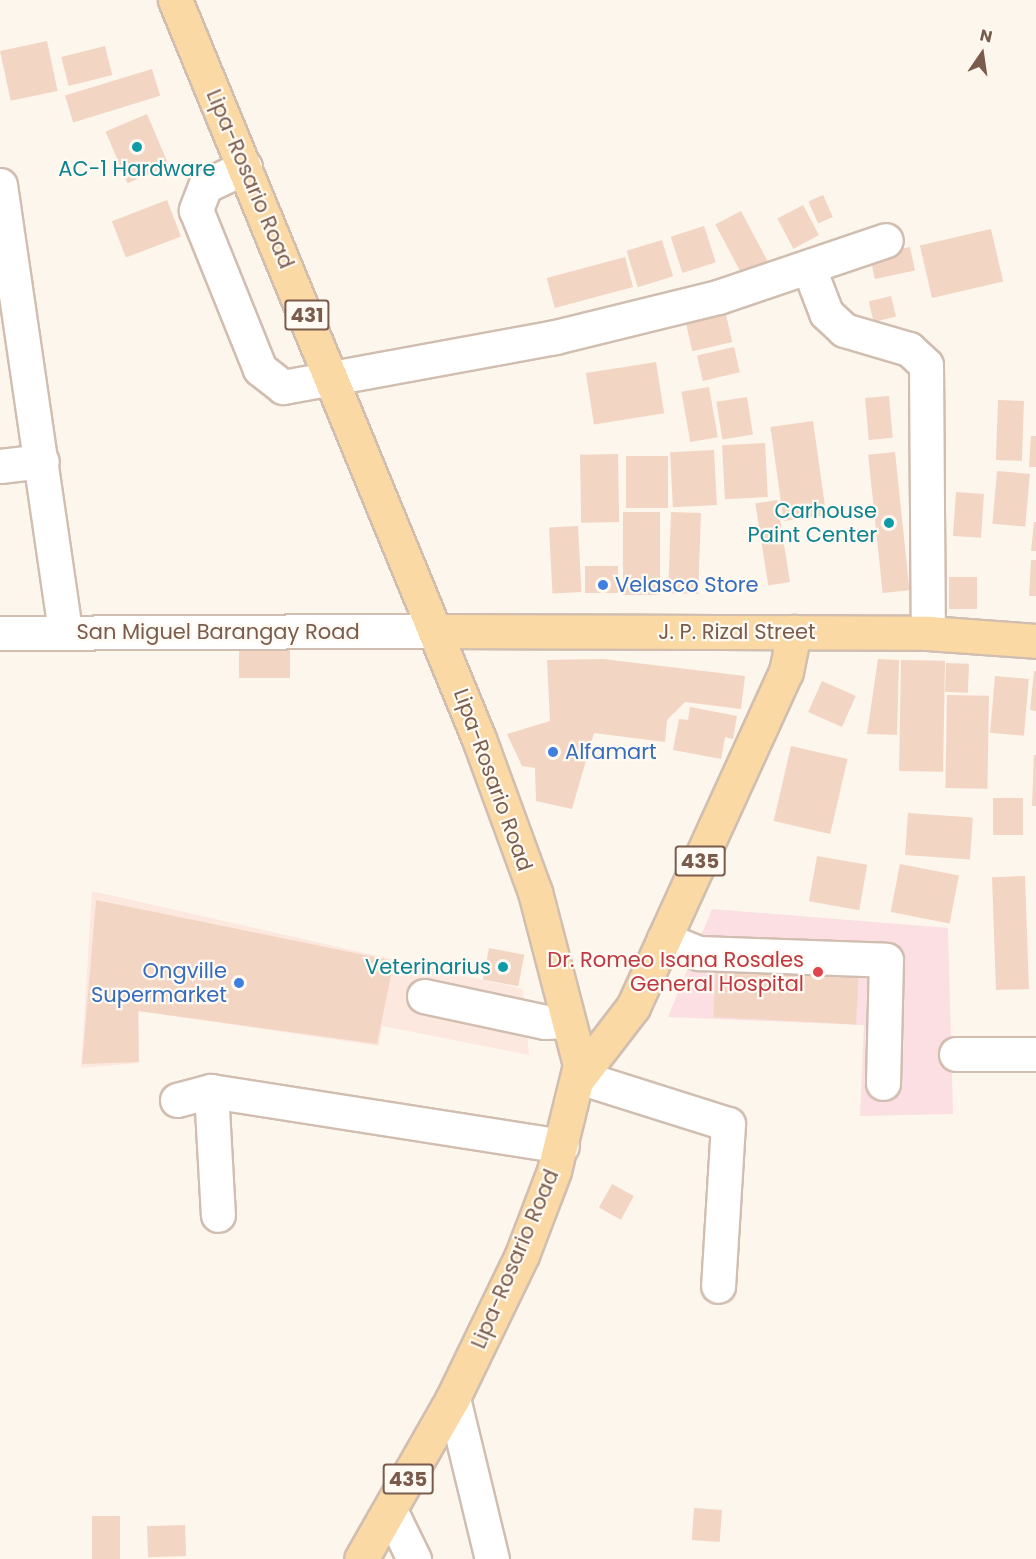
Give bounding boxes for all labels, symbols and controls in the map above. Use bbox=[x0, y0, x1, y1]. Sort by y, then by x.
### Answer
text: N bbox=[978, 23, 995, 49]
north arrow bbox=[952, 24, 1012, 84]
street label: Lipa-Rosario Road bbox=[201, 86, 299, 272]
marker: AC-1 Hardware bbox=[130, 140, 144, 154]
place label: AC-1 Hardware bbox=[58, 156, 216, 182]
road number: 431 bbox=[283, 298, 331, 332]
place label: Carhouse Paint Center bbox=[748, 498, 877, 548]
marker: Carhouse Paint Center bbox=[882, 516, 896, 530]
place label: Velasco Store bbox=[615, 572, 759, 598]
marker: Velasco Store bbox=[596, 578, 610, 592]
street label: San Miguel Barangay Road bbox=[76, 619, 360, 645]
street label: J. P. Rizal Street bbox=[658, 619, 816, 645]
street label: Lipa-Rosario Road bbox=[448, 685, 538, 875]
place label: Alfamart bbox=[565, 739, 657, 765]
marker: Alfamart bbox=[546, 745, 560, 759]
road number: 435 bbox=[674, 844, 726, 878]
place label: Dr. Romeo Isana Rosales General Hospital bbox=[547, 947, 804, 997]
place label: Veterinarius bbox=[365, 954, 491, 980]
place label: Ongville Supermarket bbox=[91, 958, 227, 1008]
marker: Veterinarius bbox=[496, 960, 510, 974]
marker: Dr. Romeo Isana Rosales General Hospital bbox=[809, 963, 827, 981]
marker: Ongville Supermarket bbox=[232, 976, 246, 990]
street label: Lipa-Rosario Road bbox=[466, 1166, 564, 1352]
road number: 435 bbox=[382, 1462, 434, 1496]

